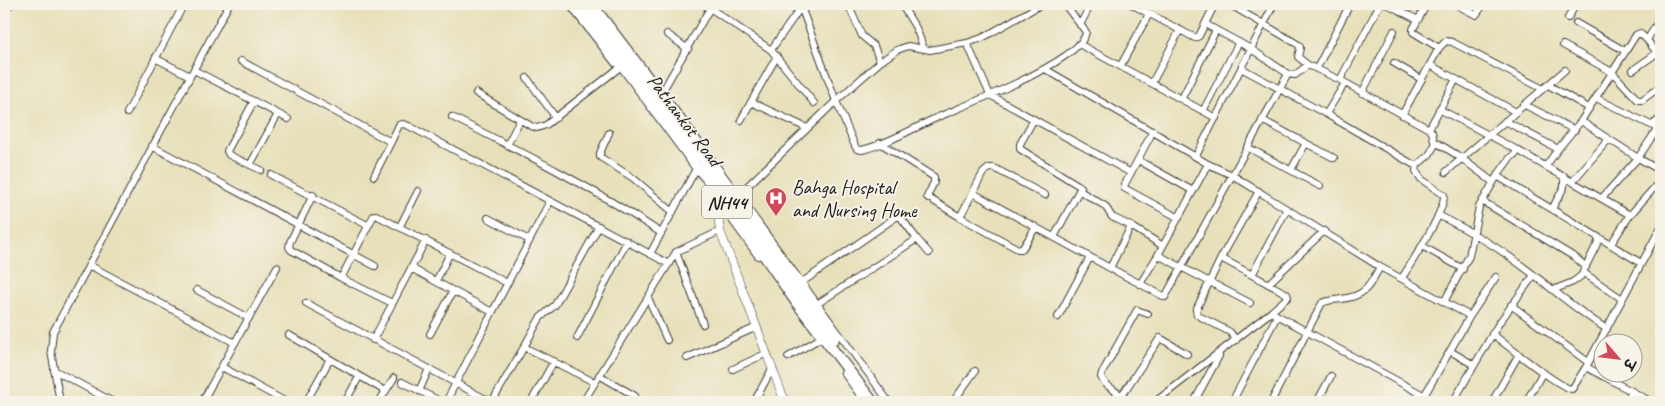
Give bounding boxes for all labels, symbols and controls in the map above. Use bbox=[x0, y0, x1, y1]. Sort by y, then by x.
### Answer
street label: Pathankot Road bbox=[642, 69, 729, 174]
place label: Bahga Hospital and Nursing Home bbox=[792, 175, 918, 223]
road number: NH44 bbox=[702, 186, 752, 218]
hospital icon: Bahga Hospital and Nursing Home bbox=[764, 186, 788, 217]
north arrow bbox=[1592, 334, 1642, 384]
text: उ bbox=[1619, 354, 1640, 373]

